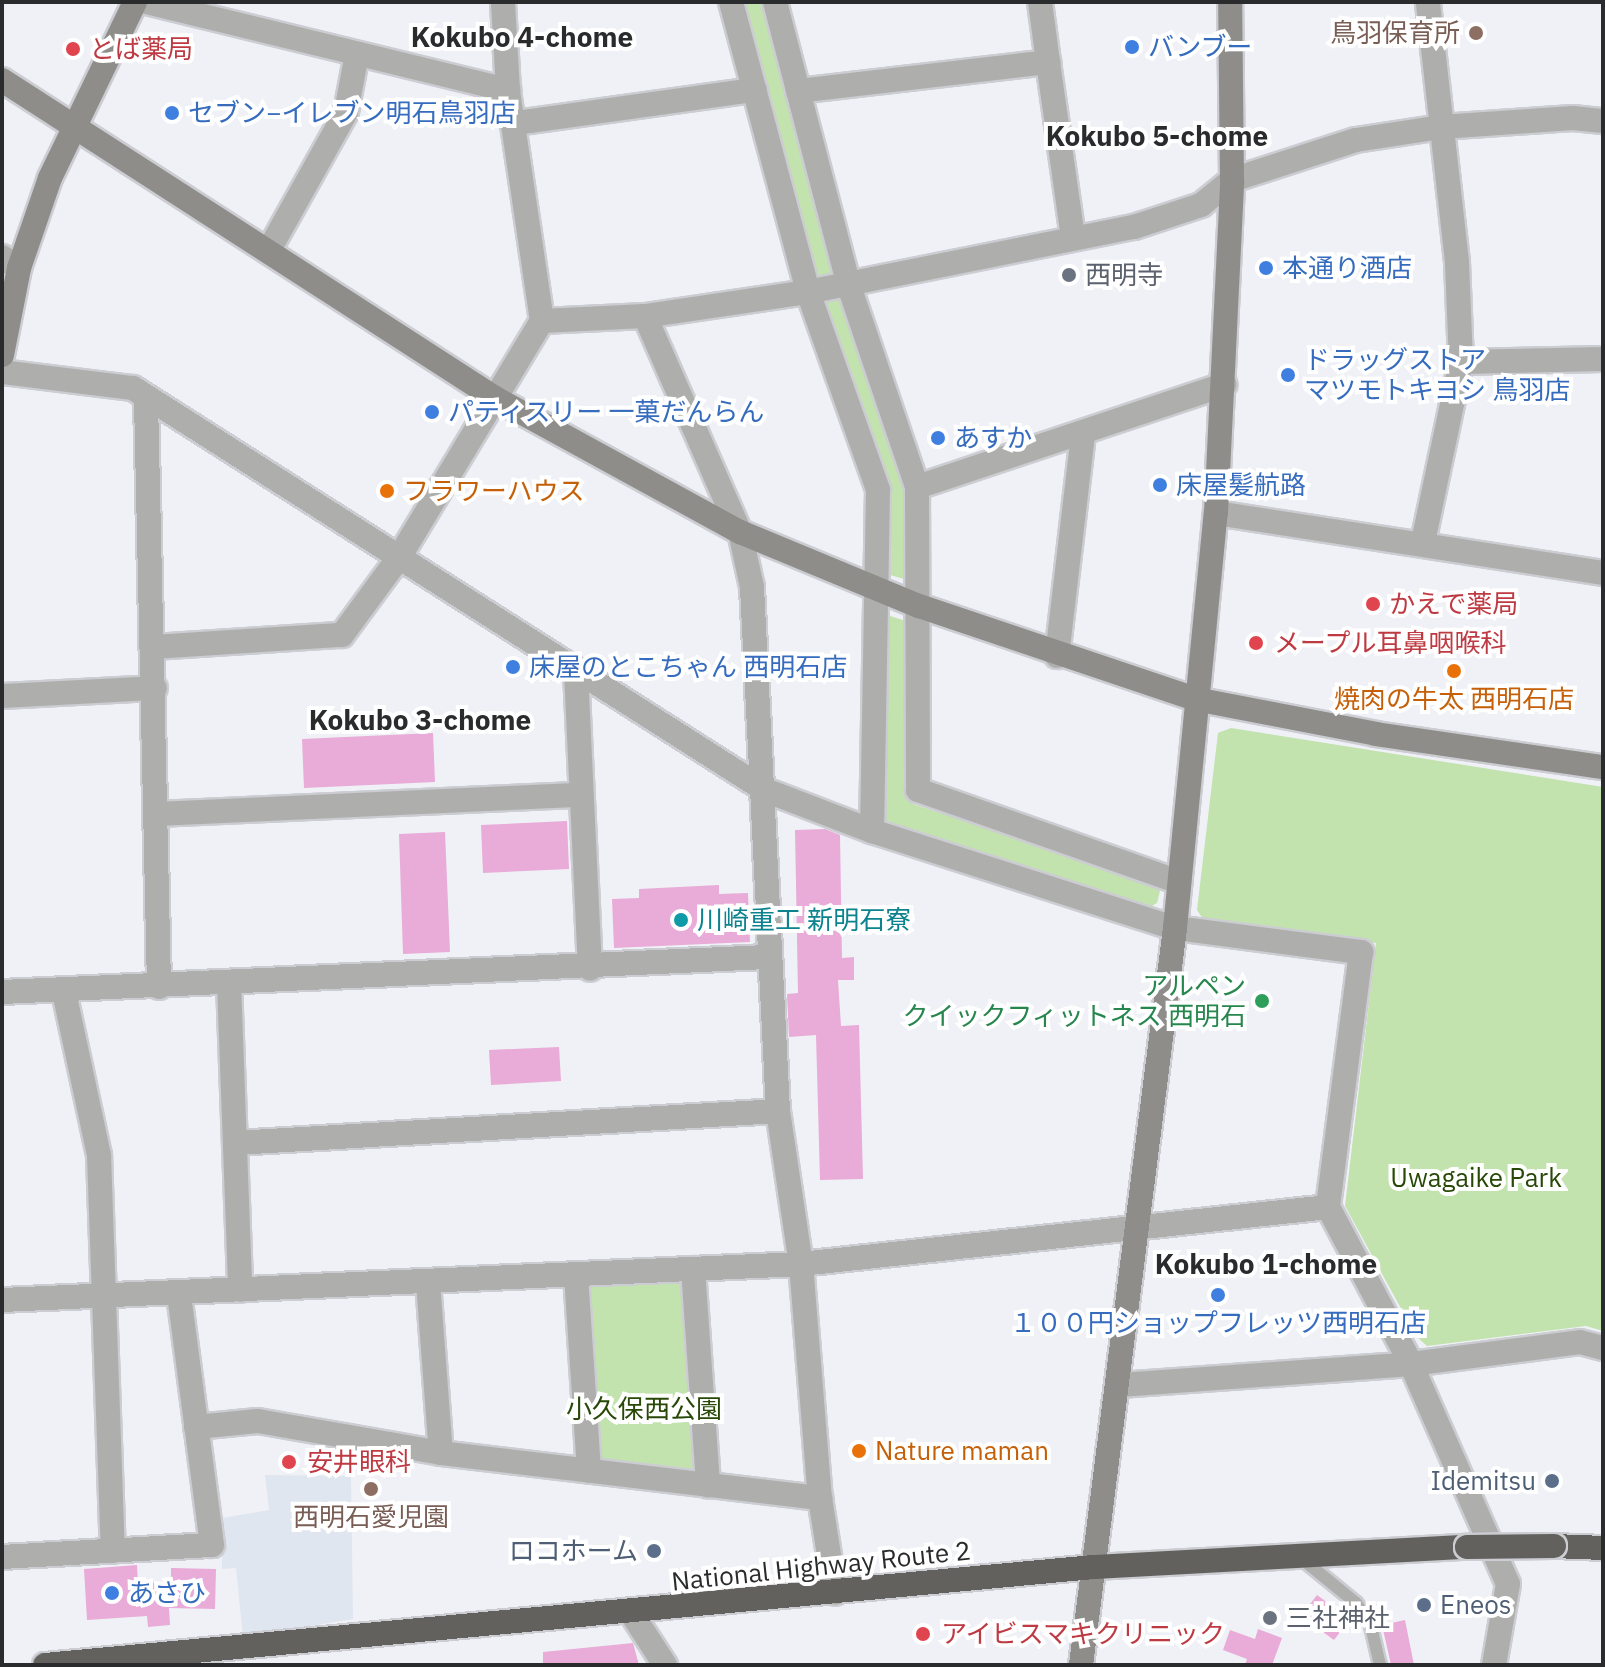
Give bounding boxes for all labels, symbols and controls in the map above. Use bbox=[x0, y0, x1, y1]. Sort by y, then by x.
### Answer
place label: 鳥羽保育所 bbox=[1330, 17, 1460, 49]
district label: Kokubo 4-chome bbox=[411, 20, 633, 54]
marker: 鳥羽保育所 bbox=[1467, 24, 1485, 42]
place label: バンブー bbox=[1148, 31, 1252, 63]
place label: とば薬局 bbox=[89, 33, 193, 65]
marker: バンブー bbox=[1123, 38, 1141, 56]
marker: とば薬局 bbox=[64, 40, 82, 58]
place label: セブン−イレブン明石鳥羽店 bbox=[188, 97, 516, 129]
marker: セブン−イレブン明石鳥羽店 bbox=[163, 104, 181, 122]
district label: Kokubo 5-chome bbox=[1046, 119, 1268, 153]
place label: 本通り酒店 bbox=[1282, 252, 1412, 284]
place label: 西明寺 bbox=[1085, 259, 1163, 291]
marker: 本通り酒店 bbox=[1257, 259, 1275, 277]
marker: 西明寺 bbox=[1060, 266, 1078, 284]
place label: ドラッグストア マツモトキヨシ 鳥羽店 bbox=[1304, 344, 1570, 406]
marker: ドラッグストア マツモトキヨシ 鳥羽店 bbox=[1279, 366, 1297, 384]
place label: パティスリー 一菓だんらん bbox=[448, 396, 766, 428]
marker: パティスリー 一菓だんらん bbox=[423, 403, 441, 421]
place label: あすか bbox=[954, 422, 1032, 454]
marker: あすか bbox=[929, 429, 947, 447]
place label: 床屋髪航路 bbox=[1176, 469, 1306, 501]
place label: フラワーハウス bbox=[403, 475, 585, 507]
marker: 床屋髪航路 bbox=[1151, 476, 1169, 494]
marker: フラワーハウス bbox=[378, 482, 396, 500]
place label: かえで薬局 bbox=[1389, 588, 1519, 620]
marker: かえで薬局 bbox=[1364, 595, 1382, 613]
place label: メープル耳鼻咽喉科 bbox=[1274, 627, 1508, 659]
marker: メープル耳鼻咽喉科 bbox=[1245, 632, 1267, 654]
place label: 床屋のとこちゃん 西明石店 bbox=[529, 651, 847, 683]
marker: 床屋のとこちゃん 西明石店 bbox=[504, 658, 522, 676]
marker: 焼肉の牛太 西明石店 bbox=[1445, 662, 1463, 680]
place label: 焼肉の牛太 西明石店 bbox=[1334, 683, 1574, 715]
district label: Kokubo 3-chome bbox=[309, 703, 531, 737]
place label: 川崎重工 新明石寮 bbox=[697, 904, 911, 936]
marker: 川崎重工 新明石寮 bbox=[672, 911, 690, 929]
place label: アルペン クイックフィットネス 西明石 bbox=[902, 970, 1246, 1032]
marker: アルペン クイックフィットネス 西明石 bbox=[1253, 992, 1271, 1010]
park label: Uwagaike Park bbox=[1390, 1162, 1562, 1194]
district label: Kokubo 1-chome bbox=[1155, 1247, 1377, 1281]
marker: １００円ショップフレッツ西明石店 bbox=[1209, 1286, 1227, 1304]
place label: １００円ショップフレッツ西明石店 bbox=[1010, 1307, 1426, 1339]
park label: 小久保西公園 bbox=[566, 1393, 722, 1425]
place label: Nature maman bbox=[875, 1435, 1049, 1467]
marker: Nature maman bbox=[850, 1442, 868, 1460]
place label: 安井眼科 bbox=[307, 1446, 411, 1478]
marker: 安井眼科 bbox=[278, 1451, 300, 1473]
place label: Idemitsu bbox=[1431, 1465, 1536, 1497]
marker: Idemitsu bbox=[1543, 1472, 1561, 1490]
marker: 西明石愛児園 bbox=[362, 1480, 380, 1498]
place label: 西明石愛児園 bbox=[293, 1501, 449, 1533]
place label: ロコホーム bbox=[508, 1535, 638, 1567]
street label: National Highway Route 2 bbox=[670, 1535, 972, 1597]
marker: ロコホーム bbox=[645, 1542, 663, 1560]
place label: あさひ bbox=[128, 1577, 206, 1609]
marker: あさひ bbox=[103, 1584, 121, 1602]
place label: Eneos bbox=[1440, 1589, 1511, 1621]
marker: Eneos bbox=[1415, 1596, 1433, 1614]
place label: 三社神社 bbox=[1286, 1602, 1390, 1634]
marker: 三社神社 bbox=[1261, 1609, 1279, 1627]
place label: アイビスマキクリニック bbox=[941, 1618, 1227, 1650]
marker: アイビスマキクリニック bbox=[912, 1623, 934, 1645]

